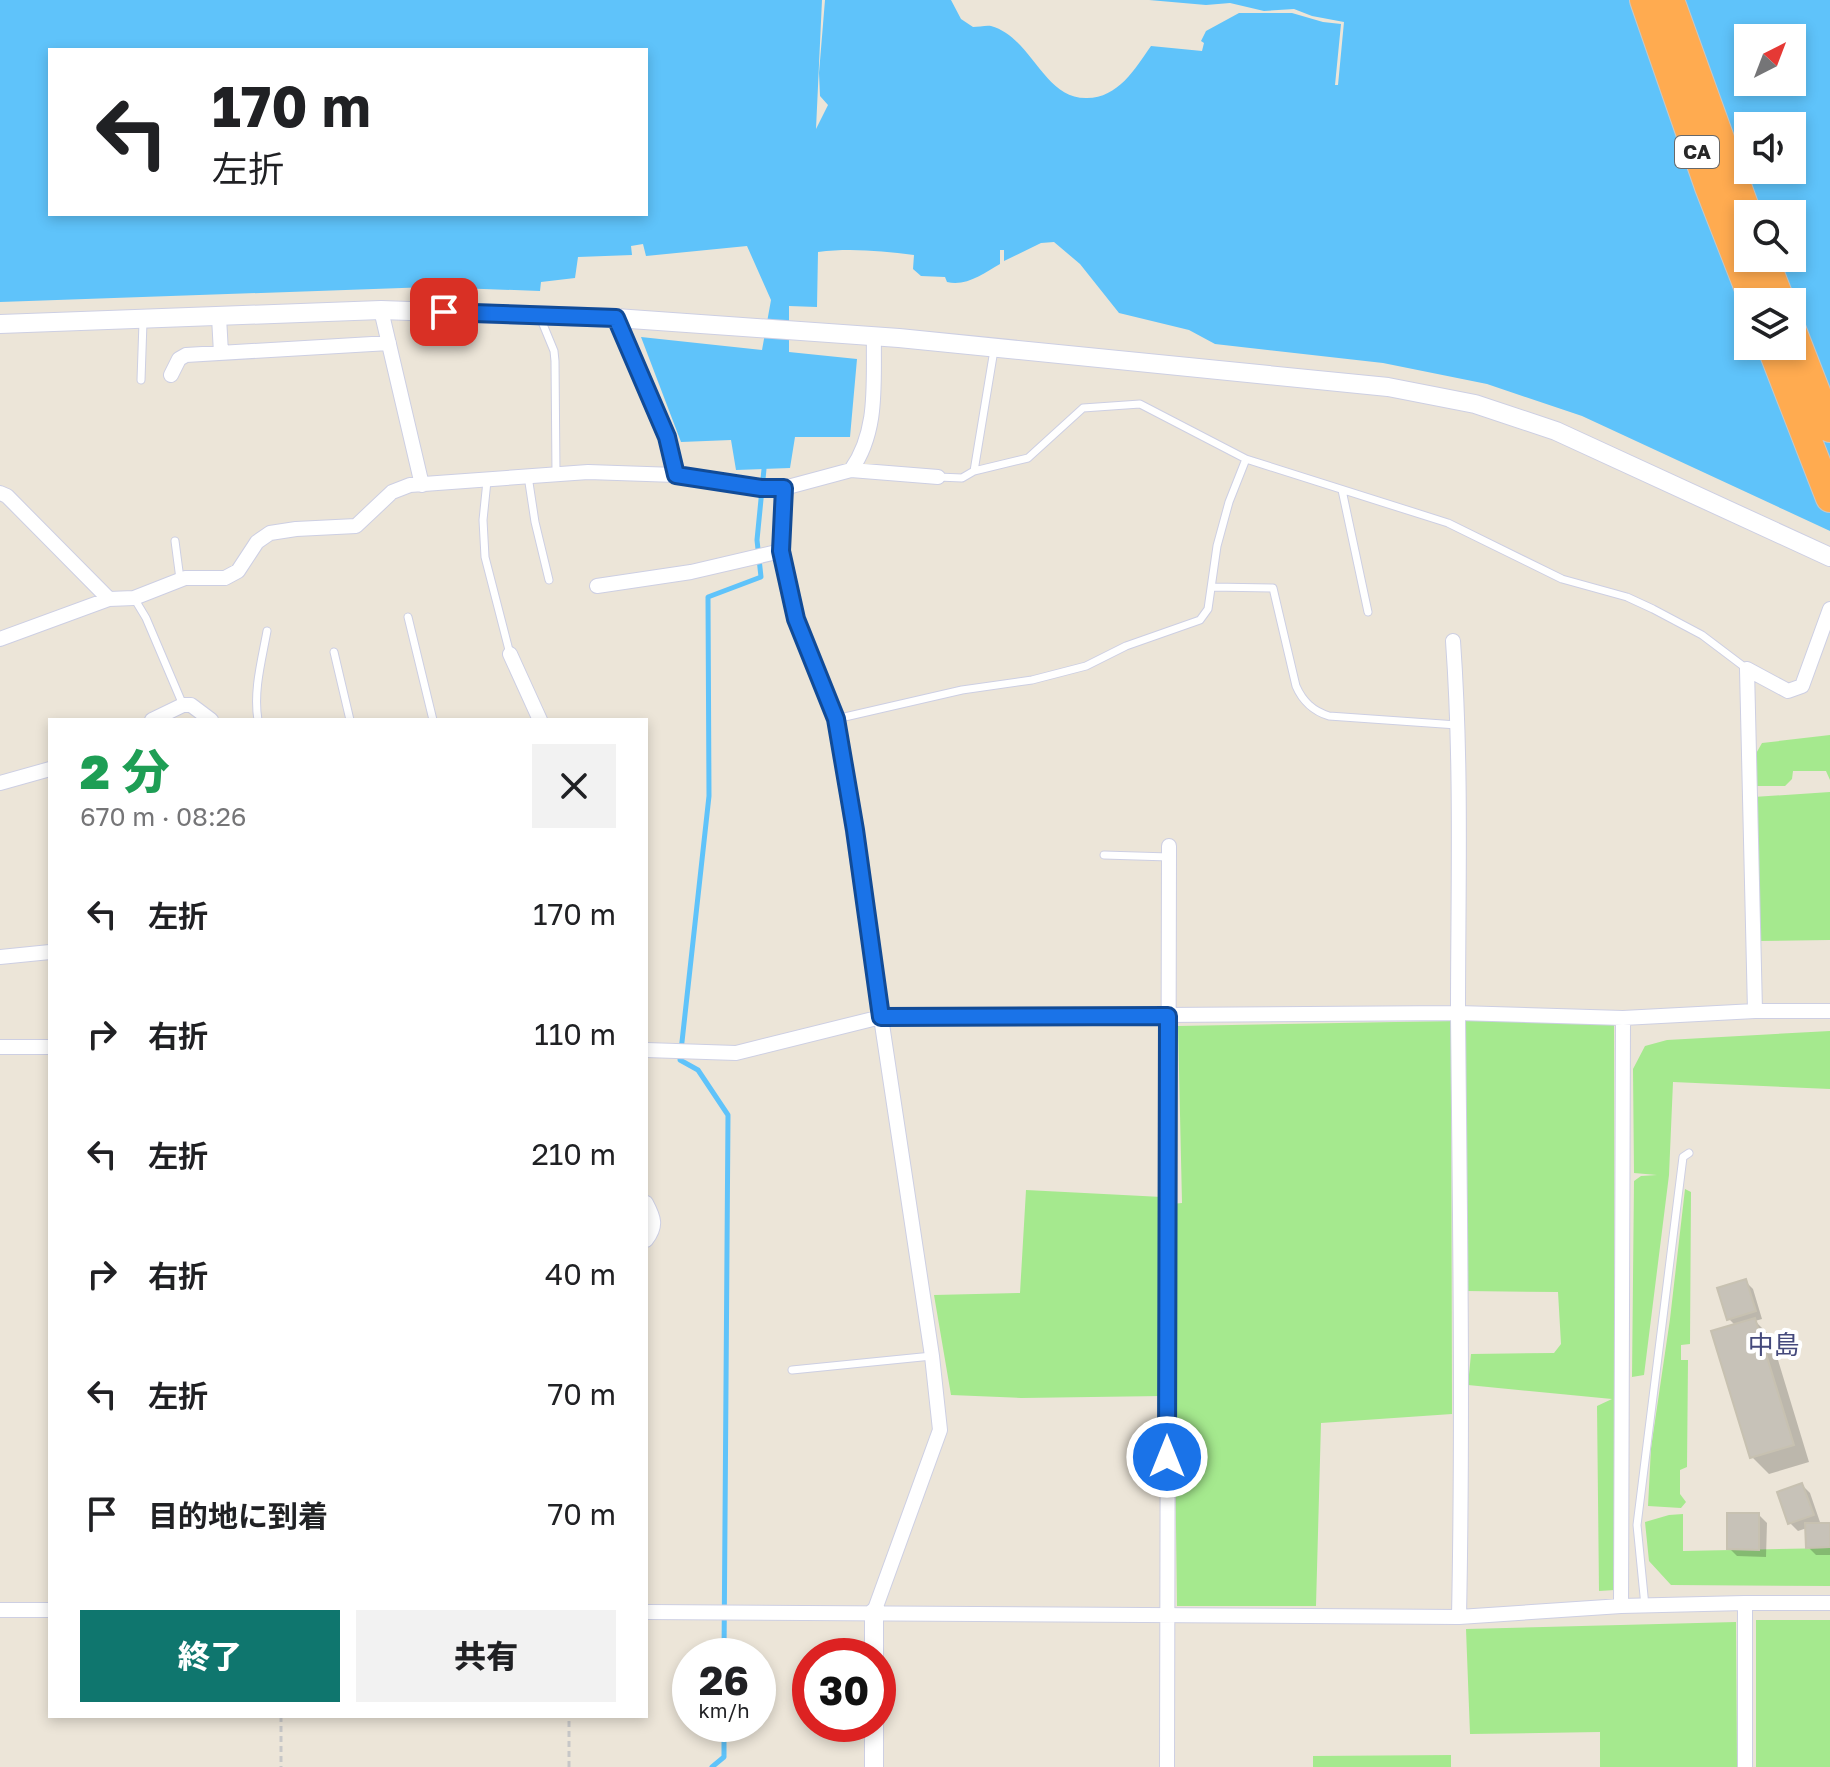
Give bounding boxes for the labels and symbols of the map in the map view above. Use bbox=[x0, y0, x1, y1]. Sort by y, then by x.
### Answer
north arrow bbox=[1734, 24, 1806, 96]
road number: CA bbox=[1675, 136, 1719, 168]
pin bbox=[410, 278, 478, 346]
district label: 中島 bbox=[1748, 1329, 1800, 1360]
position arrow bbox=[1125, 1415, 1209, 1499]
speed limit sign: 30 bbox=[792, 1638, 896, 1742]

